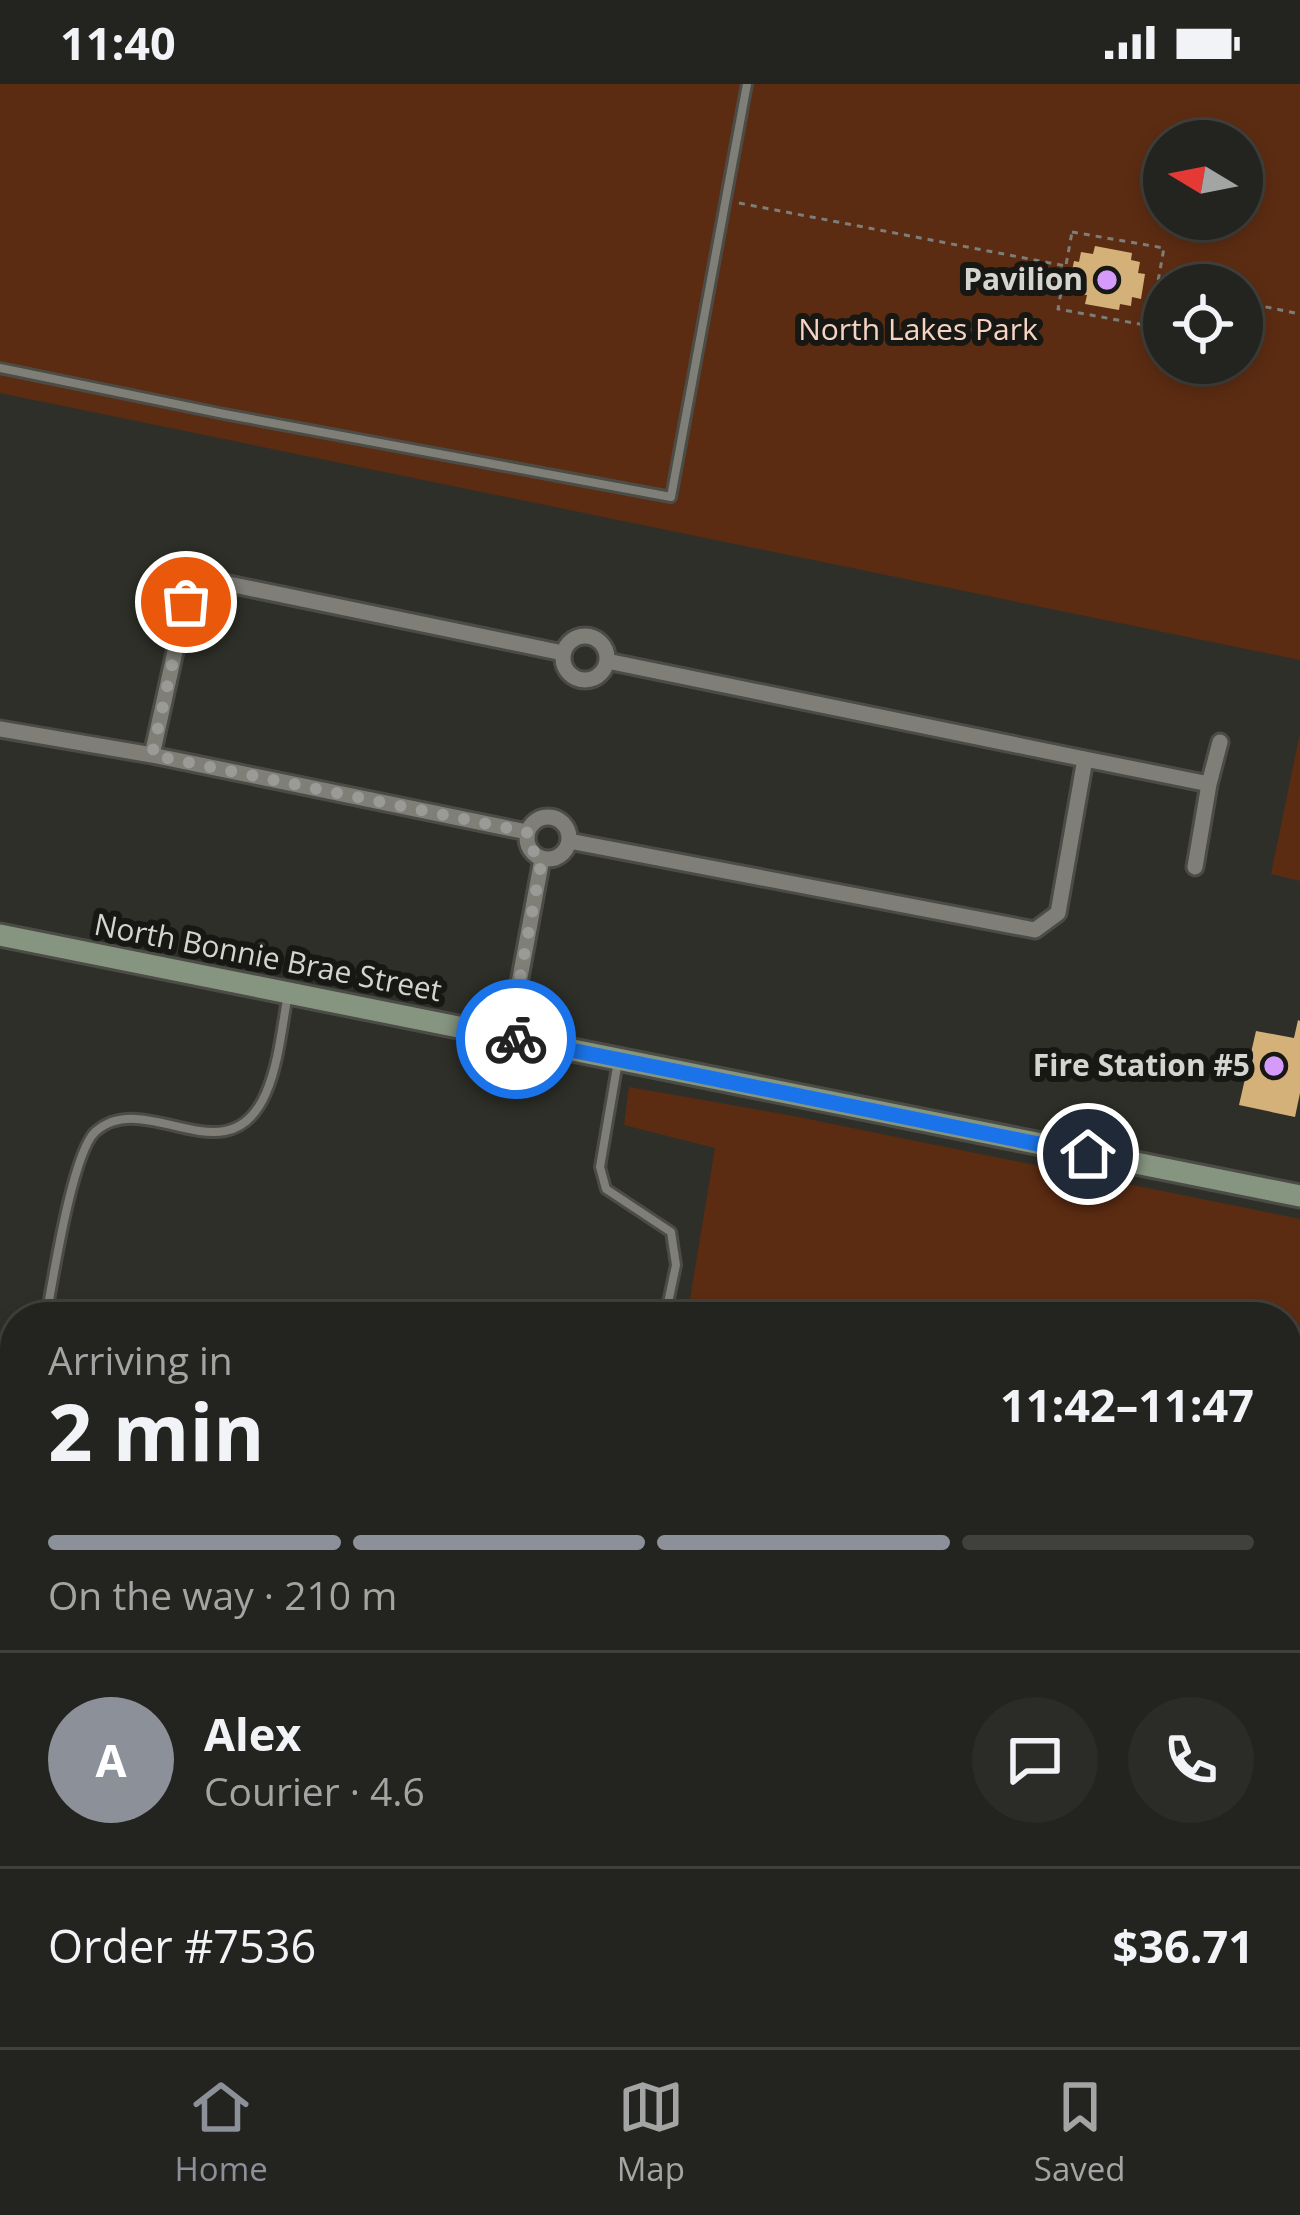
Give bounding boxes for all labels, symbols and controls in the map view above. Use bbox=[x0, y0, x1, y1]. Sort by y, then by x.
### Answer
text: 11:40 bbox=[60, 12, 176, 73]
north arrow bbox=[1143, 120, 1263, 240]
map controls bbox=[1143, 120, 1263, 384]
place label: Pavilion bbox=[963, 258, 1083, 299]
button: locate bbox=[1143, 264, 1263, 384]
marker: Pavilion bbox=[1094, 267, 1120, 293]
park label: North Lakes Park bbox=[798, 308, 1038, 349]
pin bbox=[135, 551, 237, 653]
icon: bag bbox=[153, 569, 219, 635]
street label: North Bonnie Brae Street bbox=[91, 903, 445, 1010]
courier bbox=[456, 979, 576, 1099]
icon: bike bbox=[483, 1006, 549, 1072]
place label: Fire Station #5 bbox=[1033, 1044, 1250, 1085]
marker: Fire Station #5 bbox=[1261, 1053, 1287, 1079]
pin bbox=[1037, 1103, 1139, 1205]
icon: home bbox=[1055, 1121, 1121, 1187]
text: Arriving in bbox=[48, 1333, 233, 1386]
text: 11:42–11:47 bbox=[1000, 1374, 1254, 1435]
text: 2 min bbox=[48, 1378, 265, 1484]
text: On the way · 210 m bbox=[48, 1568, 397, 1621]
button: chat bbox=[972, 1697, 1098, 1823]
button: phone bbox=[1128, 1697, 1254, 1823]
text: Alex bbox=[204, 1703, 301, 1764]
text: A bbox=[95, 1729, 127, 1790]
text: Courier · 4.6 bbox=[204, 1764, 425, 1817]
text: Order #7536 bbox=[48, 1915, 316, 1976]
text: $36.71 bbox=[1113, 1915, 1254, 1976]
tab: Home bbox=[174, 2074, 268, 2191]
tab: Map bbox=[617, 2074, 685, 2191]
tab: Saved bbox=[1034, 2074, 1126, 2191]

